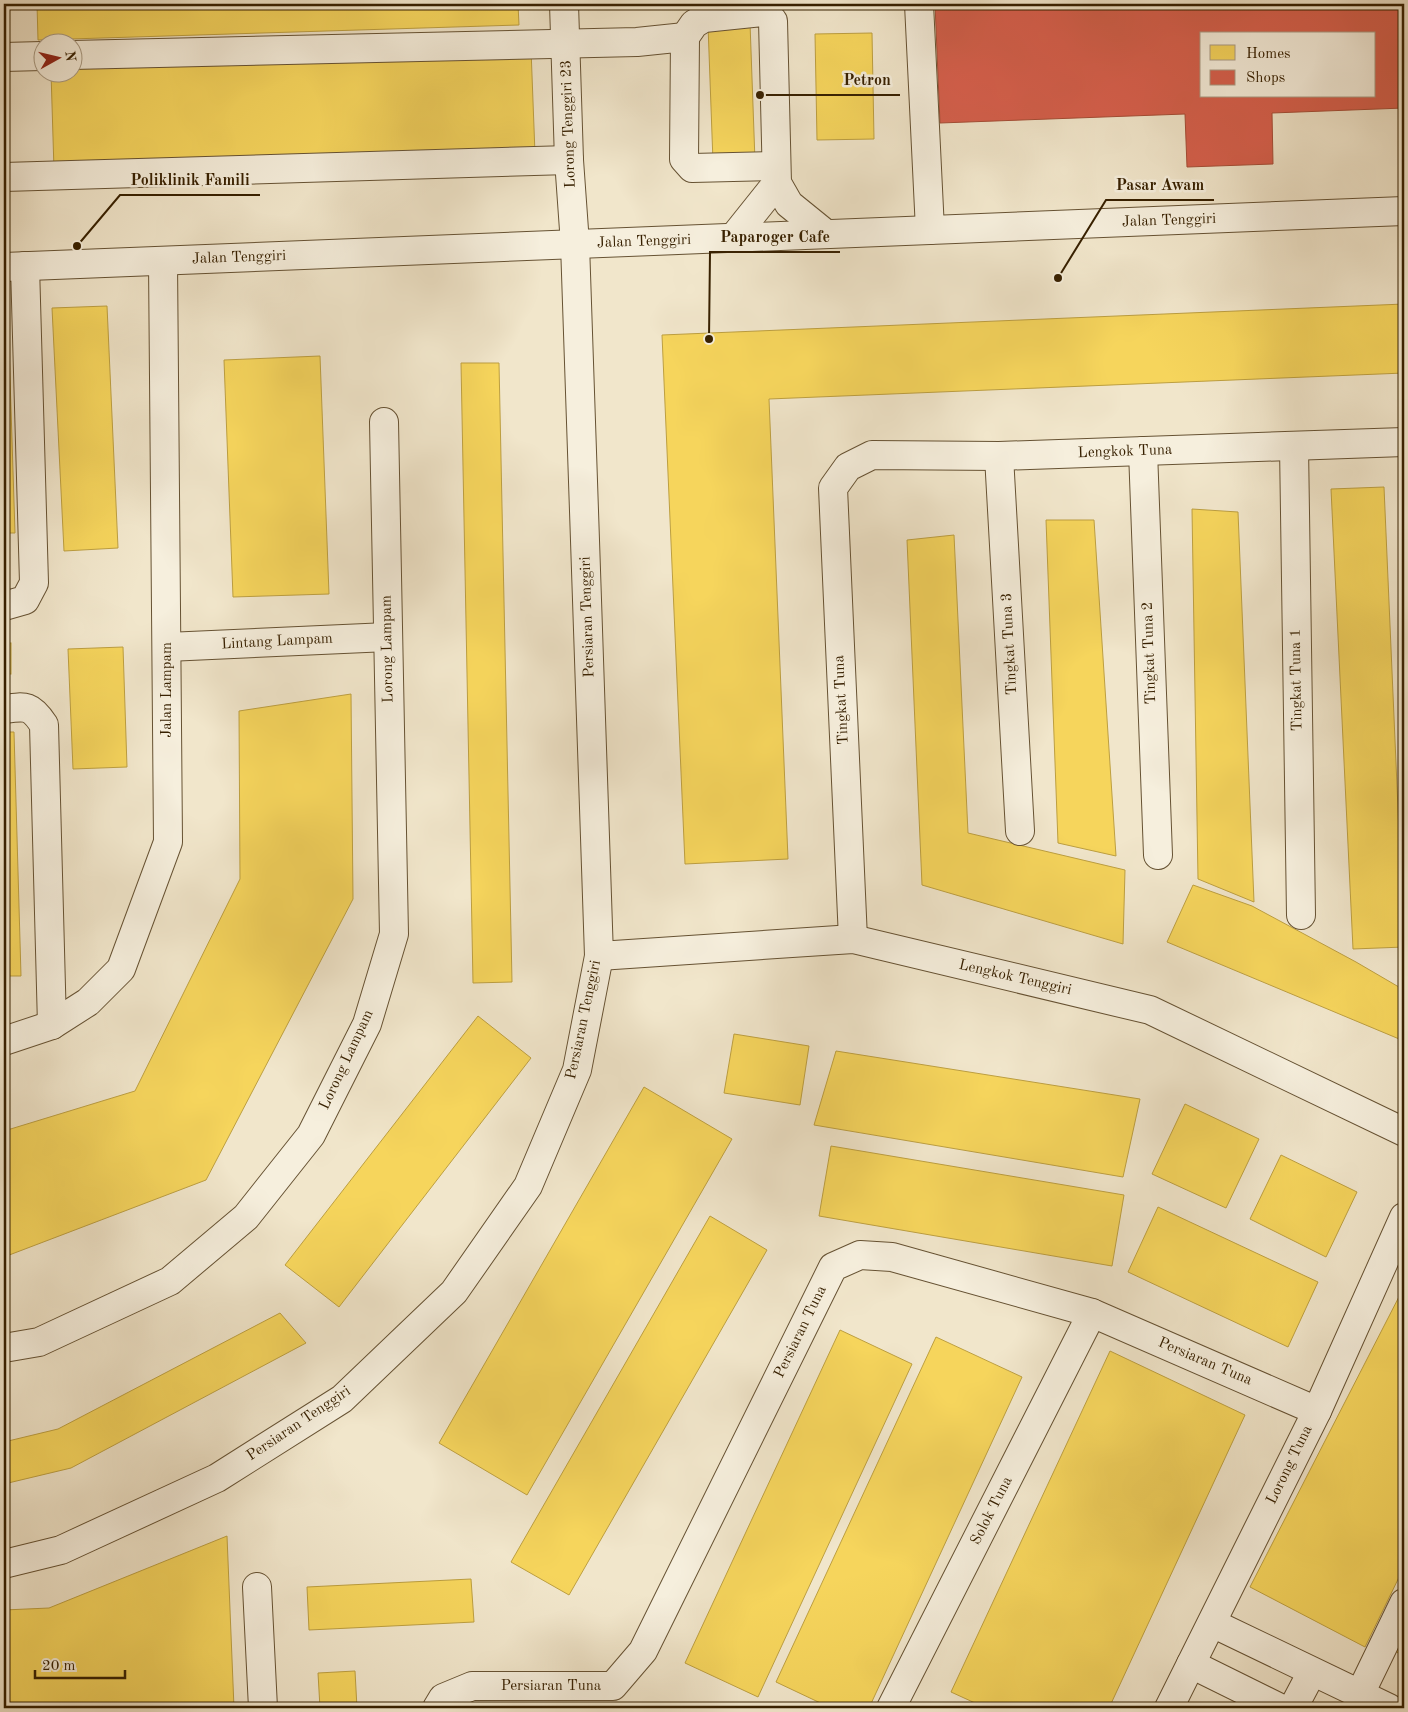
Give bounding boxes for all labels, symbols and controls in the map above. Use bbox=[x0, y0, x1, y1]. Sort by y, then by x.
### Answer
north arrow bbox=[32, 32, 82, 82]
legend bbox=[1200, 32, 1376, 98]
text: Homes bbox=[1246, 47, 1291, 62]
text: N bbox=[62, 50, 78, 63]
street label: Lorong Tenggiri 23 bbox=[559, 60, 579, 188]
callout: Petron bbox=[833, 64, 900, 95]
text: Shops bbox=[1246, 71, 1285, 86]
text: Petron bbox=[843, 73, 891, 89]
callout: Poliklinik Famili bbox=[120, 164, 260, 195]
callout: Pasar Awam bbox=[1106, 169, 1214, 200]
text: Poliklinik Famili bbox=[130, 173, 250, 189]
text: Pasar Awam bbox=[1116, 178, 1204, 194]
street label: Jalan Tenggiri bbox=[1122, 212, 1216, 230]
callout: Paparoger Cafe bbox=[710, 221, 840, 252]
text: Paparoger Cafe bbox=[720, 230, 830, 246]
street label: Jalan Tenggiri bbox=[597, 233, 691, 251]
street label: Jalan Tenggiri bbox=[192, 249, 286, 267]
street label: Lengkok Tuna bbox=[1077, 443, 1173, 461]
street label: Persiaran Tenggiri bbox=[578, 556, 598, 678]
street label: Tingkat Tuna 3 bbox=[1000, 592, 1020, 696]
street label: Lorong Lampam bbox=[380, 595, 396, 703]
street label: Tingkat Tuna 2 bbox=[1141, 601, 1159, 705]
street label: Tingkat Tuna 1 bbox=[1289, 628, 1305, 732]
street label: Lintang Lampam bbox=[221, 632, 333, 652]
street label: Jalan Lampam bbox=[160, 642, 175, 738]
street label: Tingkat Tuna bbox=[832, 654, 852, 745]
street label: Lengkok Tenggiri bbox=[957, 958, 1073, 998]
street label: Persiaran Tenggiri bbox=[564, 959, 604, 1081]
street label: Lorong Lampam bbox=[317, 1008, 377, 1112]
street label: Persiaran Tuna bbox=[772, 1283, 830, 1380]
street label: Persiaran Tuna bbox=[1156, 1335, 1255, 1389]
street label: Persiaran Tenggiri bbox=[244, 1384, 354, 1464]
street label: Lorong Tuna bbox=[1264, 1423, 1316, 1507]
street label: Solok Tuna bbox=[968, 1474, 1016, 1548]
scale bar bbox=[35, 1647, 125, 1679]
text: 20 m bbox=[42, 1659, 76, 1674]
street label: Persiaran Tuna bbox=[501, 1679, 602, 1694]

